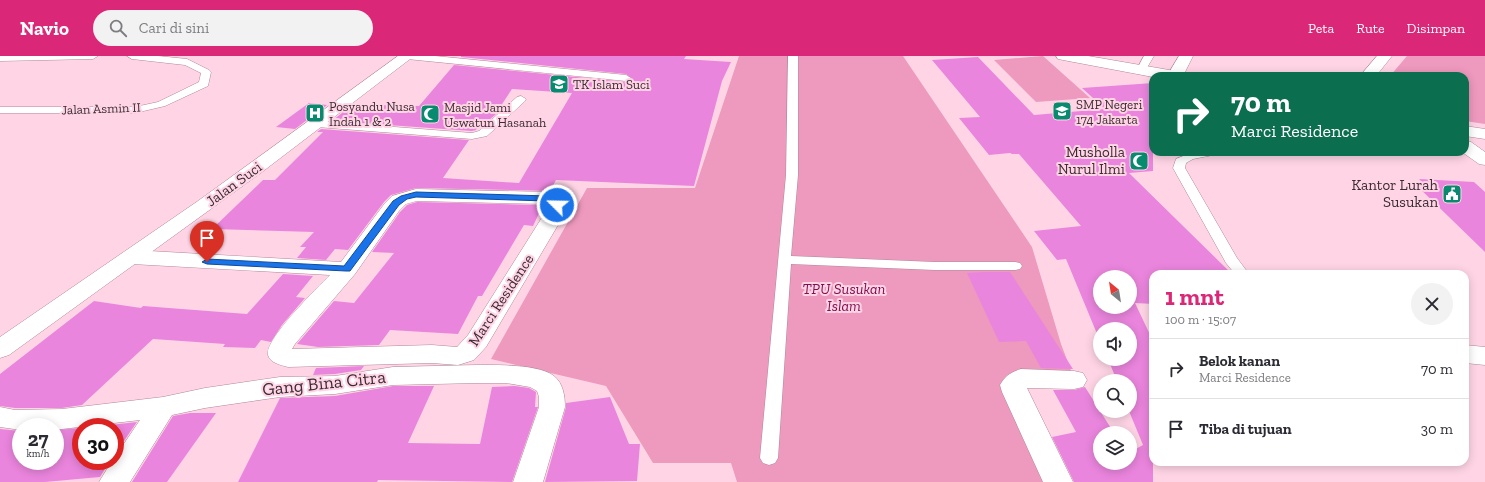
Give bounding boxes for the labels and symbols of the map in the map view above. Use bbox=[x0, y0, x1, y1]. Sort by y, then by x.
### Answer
school or university icon: TK Islam Suci bbox=[548, 73, 570, 95]
place label: TK Islam Suci bbox=[573, 77, 650, 92]
place label: SMP Negeri 174 Jakarta bbox=[1076, 97, 1143, 127]
place label: Posyandu Nusa Indah 1 & 2 bbox=[329, 99, 416, 129]
street label: Jalan Asmin II bbox=[61, 100, 141, 117]
place label: Masjid Jami Uswatun Hasanah bbox=[444, 100, 547, 130]
school or university icon: SMP Negeri 174 Jakarta bbox=[1051, 100, 1073, 122]
hospital icon: Posyandu Nusa Indah 1 & 2 bbox=[304, 102, 326, 124]
mosque icon: Masjid Jami Uswatun Hasanah bbox=[419, 103, 441, 125]
place label: Musholla Nurul Ilmi bbox=[1058, 143, 1125, 178]
mosque icon: Musholla Nurul Ilmi bbox=[1128, 150, 1150, 172]
street label: Jalan Suci bbox=[203, 158, 265, 210]
place label: Kantor Lurah Susukan bbox=[1351, 176, 1439, 211]
public building icon: Kantor Lurah Susukan bbox=[1441, 183, 1463, 205]
position arrow bbox=[536, 184, 578, 226]
pin bbox=[190, 221, 224, 262]
street label: Marci Residence bbox=[465, 251, 537, 349]
north arrow bbox=[1093, 270, 1137, 314]
park label: TPU Susukan Islam bbox=[803, 280, 886, 315]
street label: Gang Bina Citra bbox=[261, 366, 387, 400]
speed limit sign: 30 bbox=[72, 418, 124, 470]

